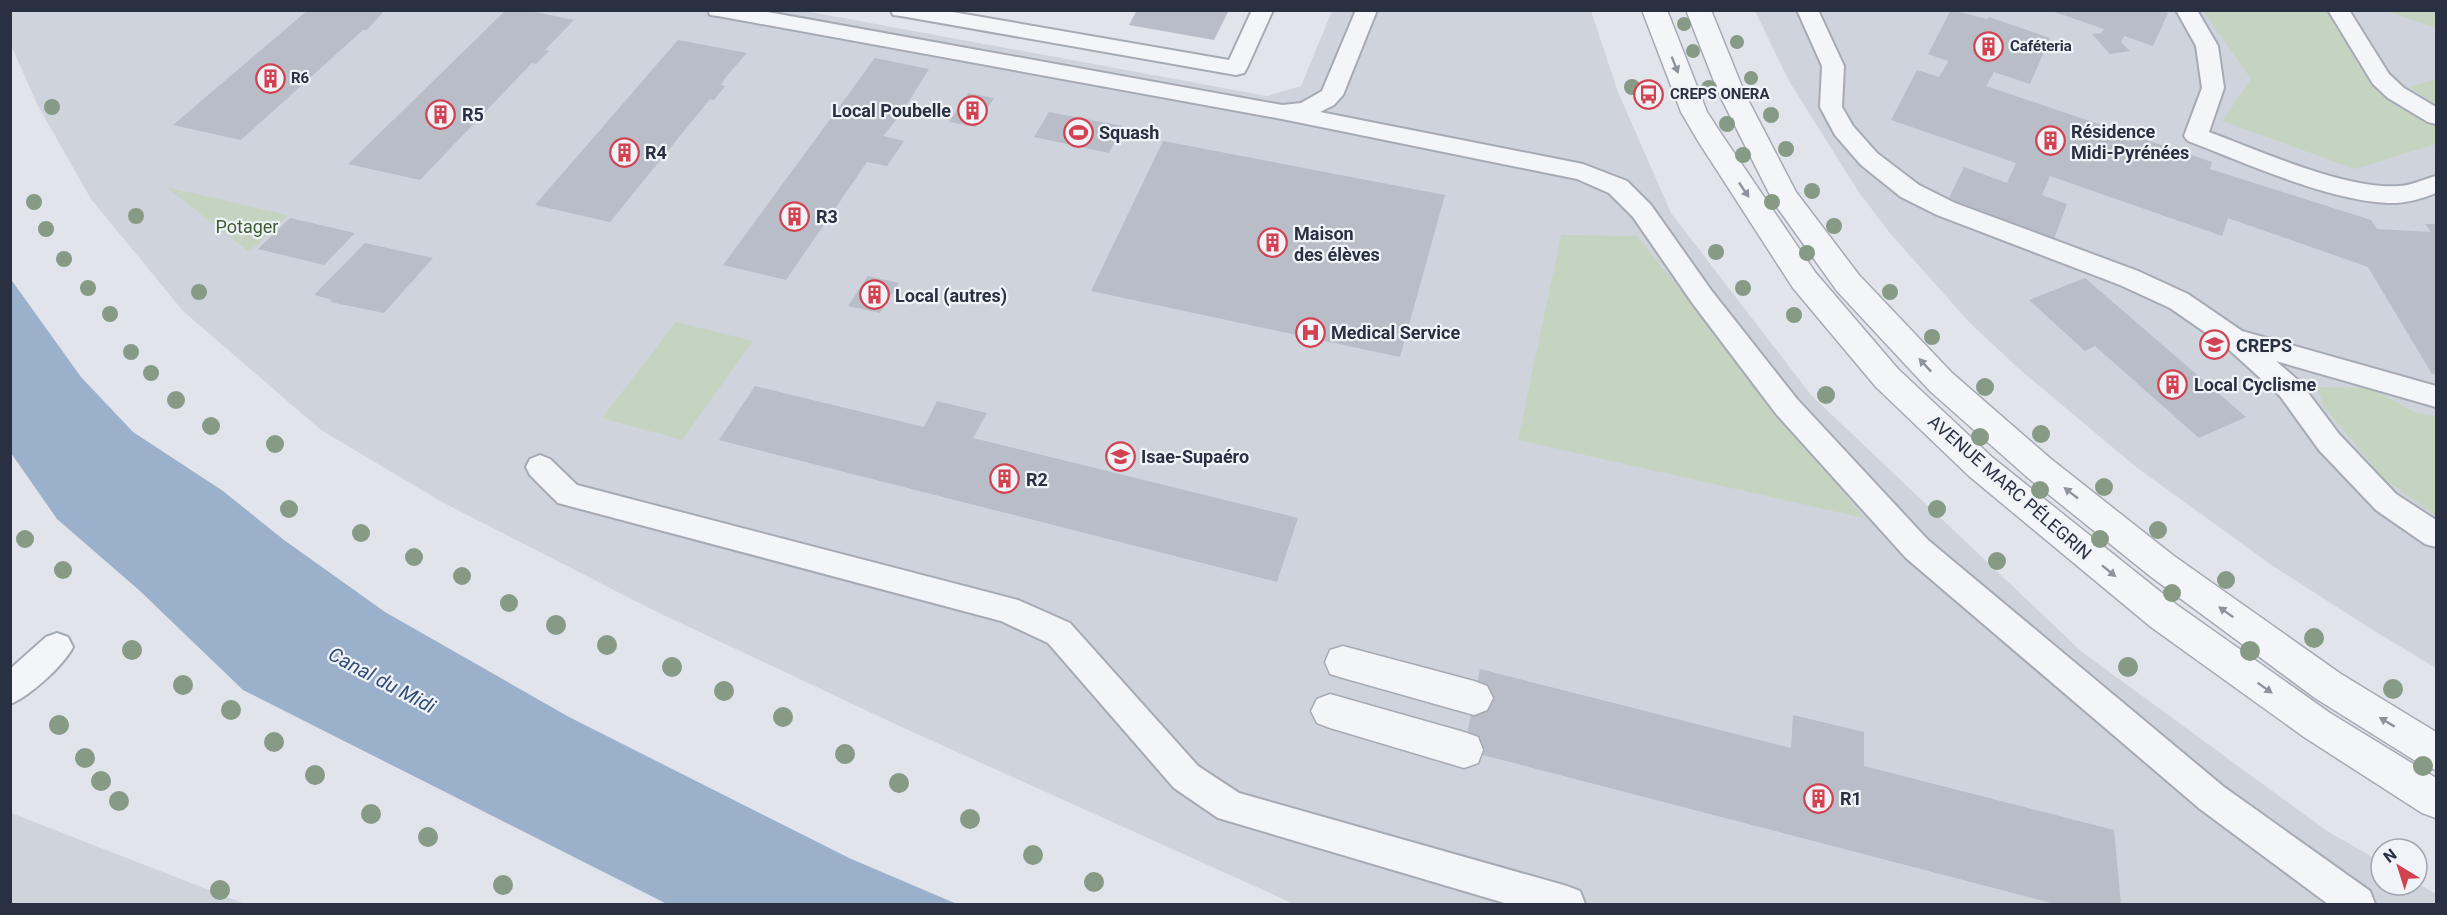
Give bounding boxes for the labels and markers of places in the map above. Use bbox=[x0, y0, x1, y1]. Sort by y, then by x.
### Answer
building icon: Caféteria bbox=[1973, 30, 2005, 62]
place label: Caféteria bbox=[2010, 37, 2072, 55]
building icon: R6 bbox=[254, 62, 286, 94]
place label: R6 bbox=[291, 69, 310, 87]
bus stop icon: CREPS ONERA bbox=[1633, 78, 1665, 110]
place label: CREPS ONERA bbox=[1670, 85, 1770, 103]
building icon: Local Poubelle bbox=[956, 94, 988, 126]
building icon: R5 bbox=[425, 98, 457, 130]
place label: Local Poubelle bbox=[832, 100, 951, 121]
place label: R5 bbox=[462, 104, 484, 125]
sports icon: Squash bbox=[1062, 116, 1094, 148]
place label: Résidence Midi-Pyrénées bbox=[2071, 121, 2189, 163]
place label: Squash bbox=[1099, 122, 1159, 143]
building icon: Résidence Midi-Pyrénées bbox=[2034, 125, 2066, 157]
building icon: R4 bbox=[608, 136, 640, 168]
place label: R4 bbox=[645, 142, 667, 163]
building icon: R3 bbox=[779, 200, 811, 232]
place label: R3 bbox=[816, 206, 838, 227]
place label: Maison des élèves bbox=[1294, 223, 1380, 265]
building icon: Maison des élèves bbox=[1257, 227, 1289, 259]
building icon: Local (autres) bbox=[858, 279, 890, 311]
place label: Local (autres) bbox=[895, 285, 1007, 307]
hospital icon: Medical Service bbox=[1294, 316, 1326, 348]
place label: Medical Service bbox=[1331, 322, 1460, 343]
school or university icon: CREPS bbox=[2199, 329, 2231, 361]
place label: CREPS bbox=[2236, 335, 2292, 356]
building icon: Local Cyclisme bbox=[2157, 368, 2189, 400]
place label: Local Cyclisme bbox=[2194, 374, 2317, 395]
school or university icon: Isae-Supaéro bbox=[1104, 440, 1136, 472]
place label: Isae-Supaéro bbox=[1141, 446, 1249, 467]
building icon: R2 bbox=[989, 463, 1021, 495]
place label: R2 bbox=[1026, 469, 1048, 490]
building icon: R1 bbox=[1803, 782, 1835, 814]
place label: R1 bbox=[1840, 788, 1862, 809]

